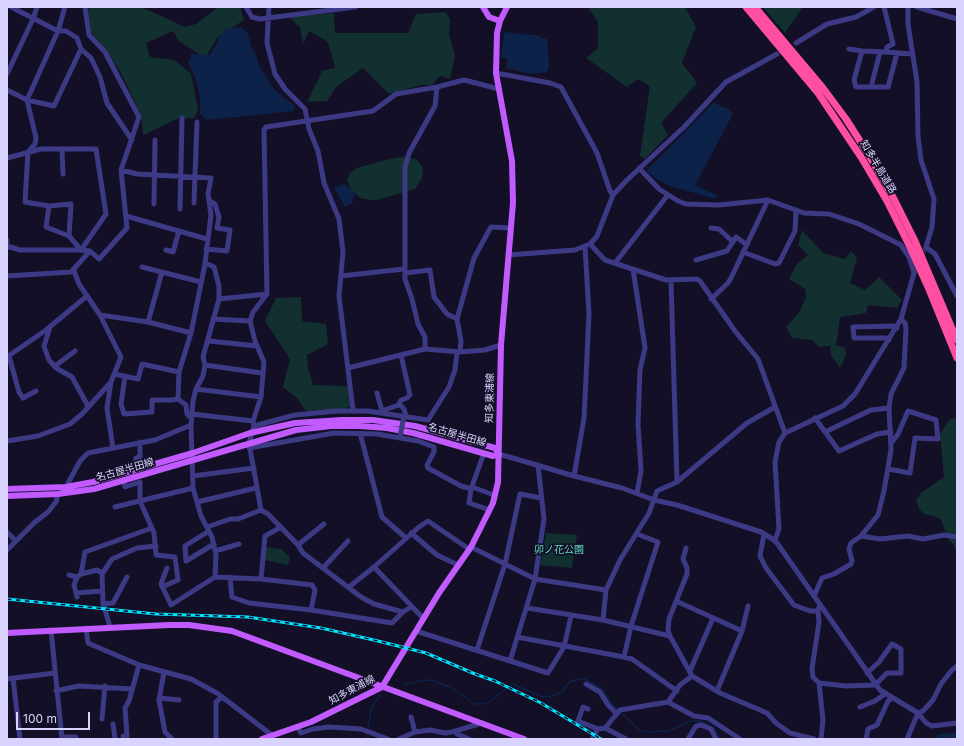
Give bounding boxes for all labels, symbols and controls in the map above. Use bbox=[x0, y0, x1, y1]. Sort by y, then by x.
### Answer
street label: 知多半島道路 bbox=[857, 138, 899, 196]
street label: 知多東浦線 bbox=[484, 373, 496, 423]
street label: 名古屋半田線 bbox=[427, 421, 487, 449]
street label: 名古屋半田線 bbox=[95, 456, 155, 484]
park label: 卯ノ花公園 bbox=[534, 544, 584, 556]
street label: 知多東浦線 bbox=[327, 673, 377, 707]
scale bar bbox=[18, 704, 92, 730]
text: 100 m bbox=[23, 711, 57, 726]

